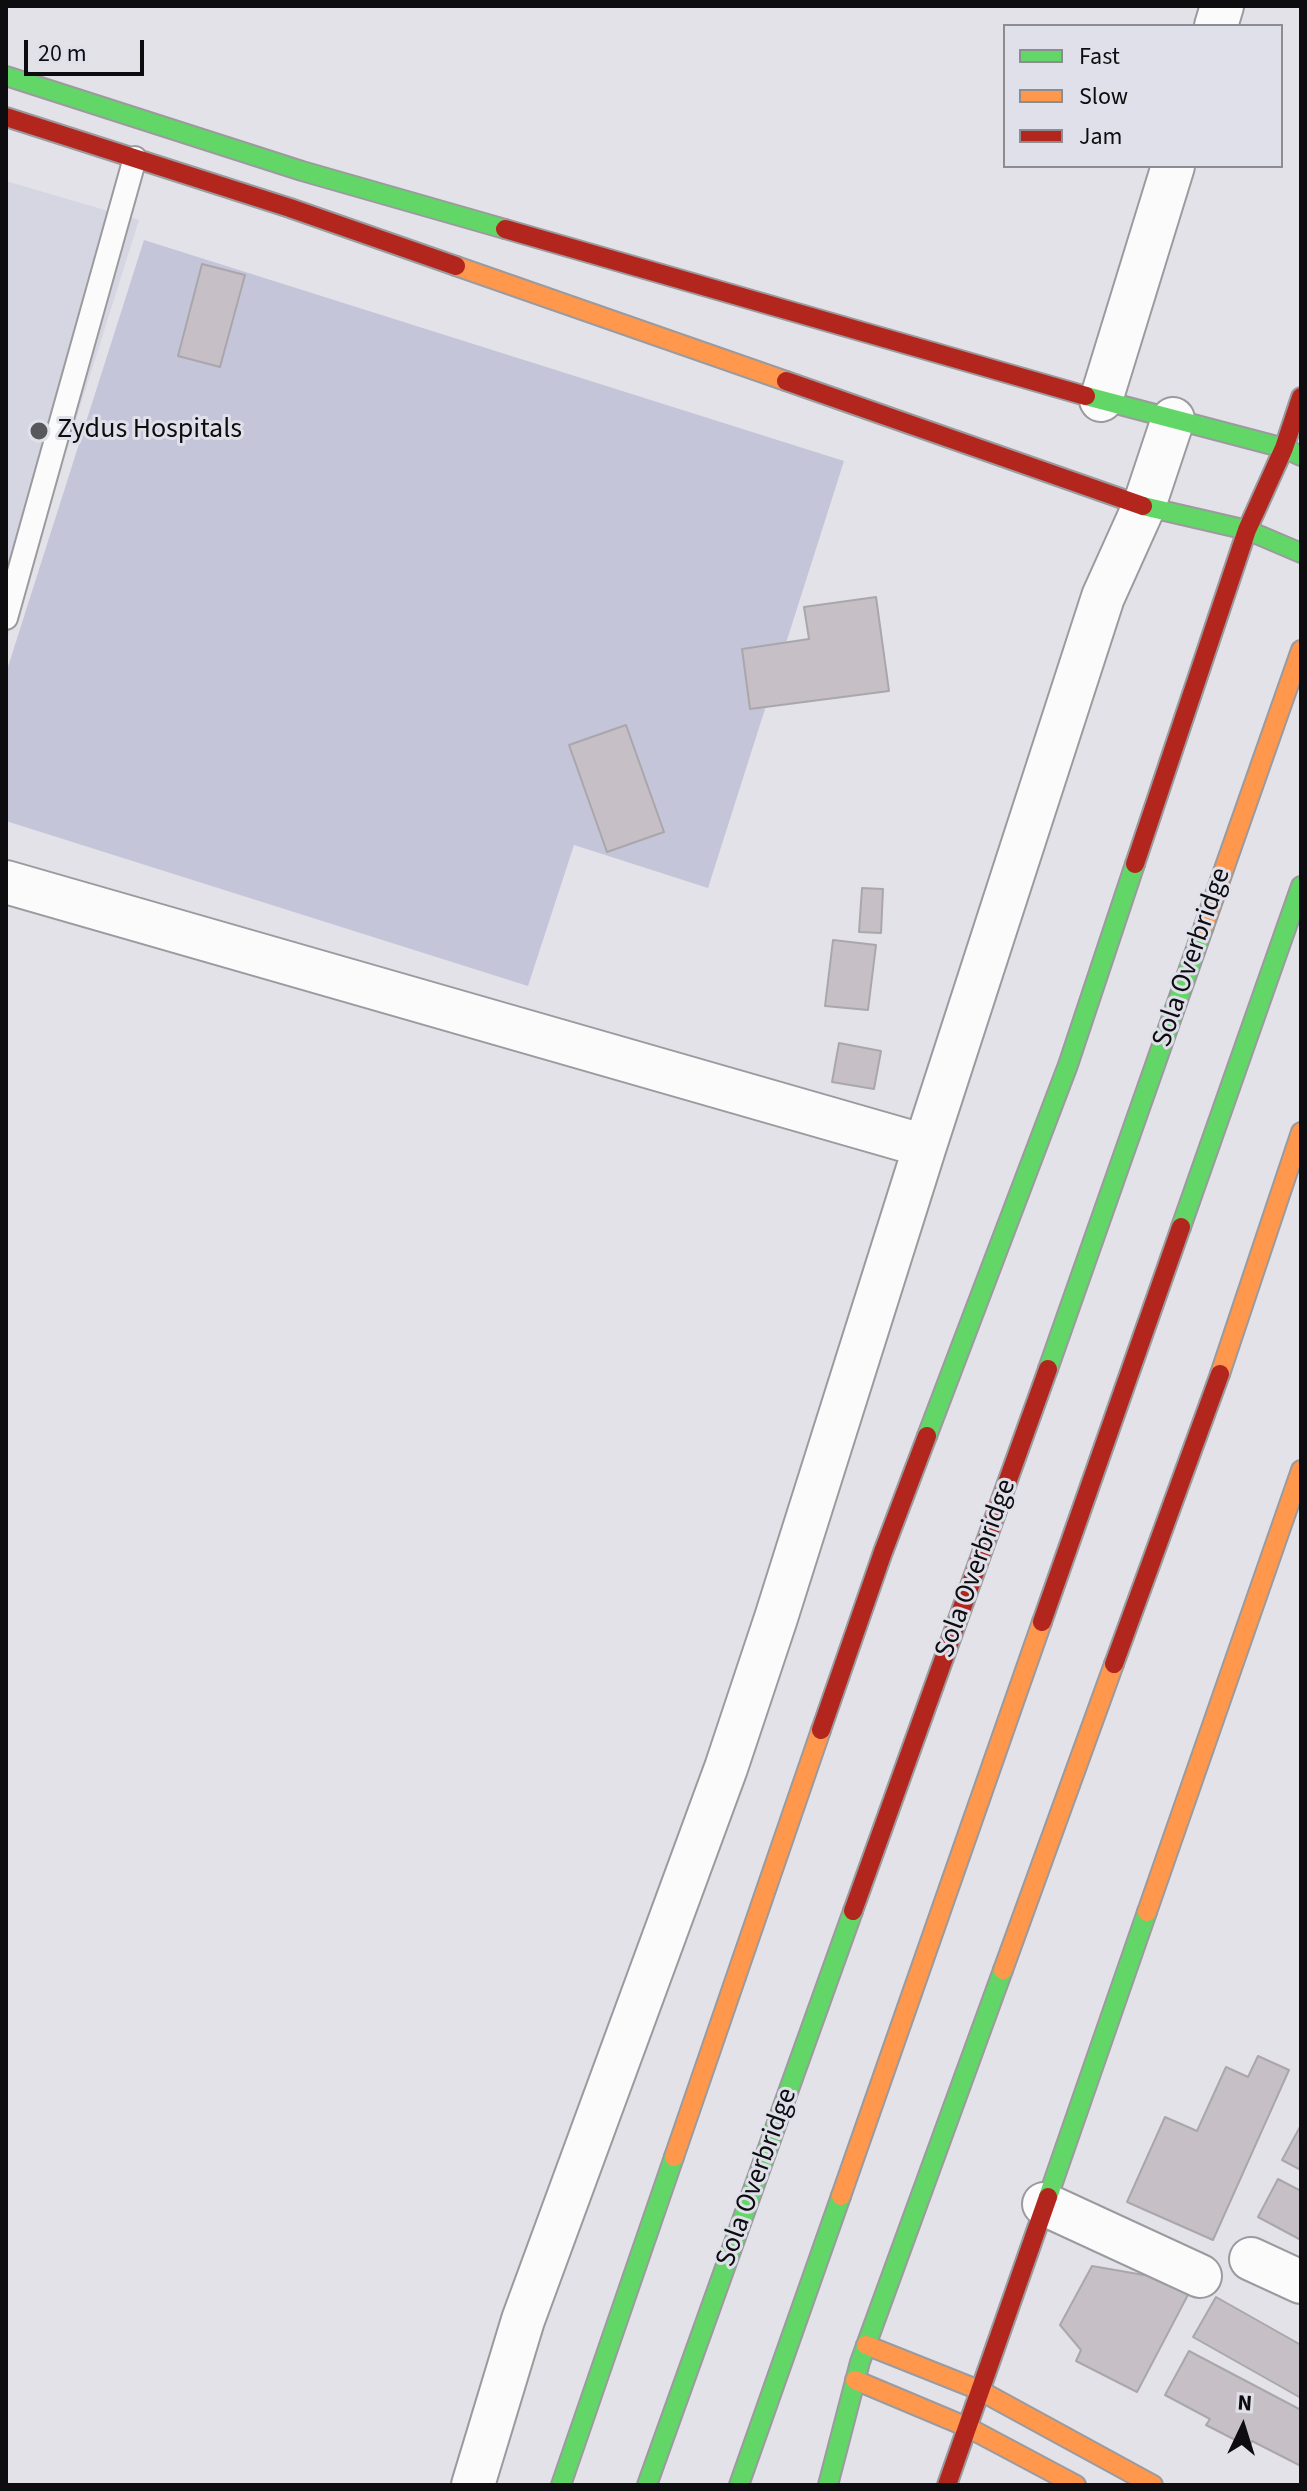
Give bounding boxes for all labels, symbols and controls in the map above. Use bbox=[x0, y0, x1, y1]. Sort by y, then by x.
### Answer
scale bar bbox=[28, 24, 148, 74]
legend bbox=[1003, 24, 1283, 168]
text: 20 m bbox=[38, 36, 87, 71]
text: Fast bbox=[1079, 39, 1120, 74]
text: Slow bbox=[1079, 79, 1128, 114]
text: Jam bbox=[1079, 119, 1123, 154]
place label: Zydus Hospitals bbox=[57, 414, 242, 448]
marker: Zydus Hospitals bbox=[28, 420, 50, 442]
street label: Sola Overbridge bbox=[1147, 864, 1239, 1052]
street label: Sola Overbridge bbox=[929, 1475, 1025, 1663]
street label: Sola Overbridge bbox=[710, 2084, 806, 2272]
north arrow bbox=[1203, 2387, 1283, 2467]
text: N bbox=[1236, 2387, 1253, 2420]

